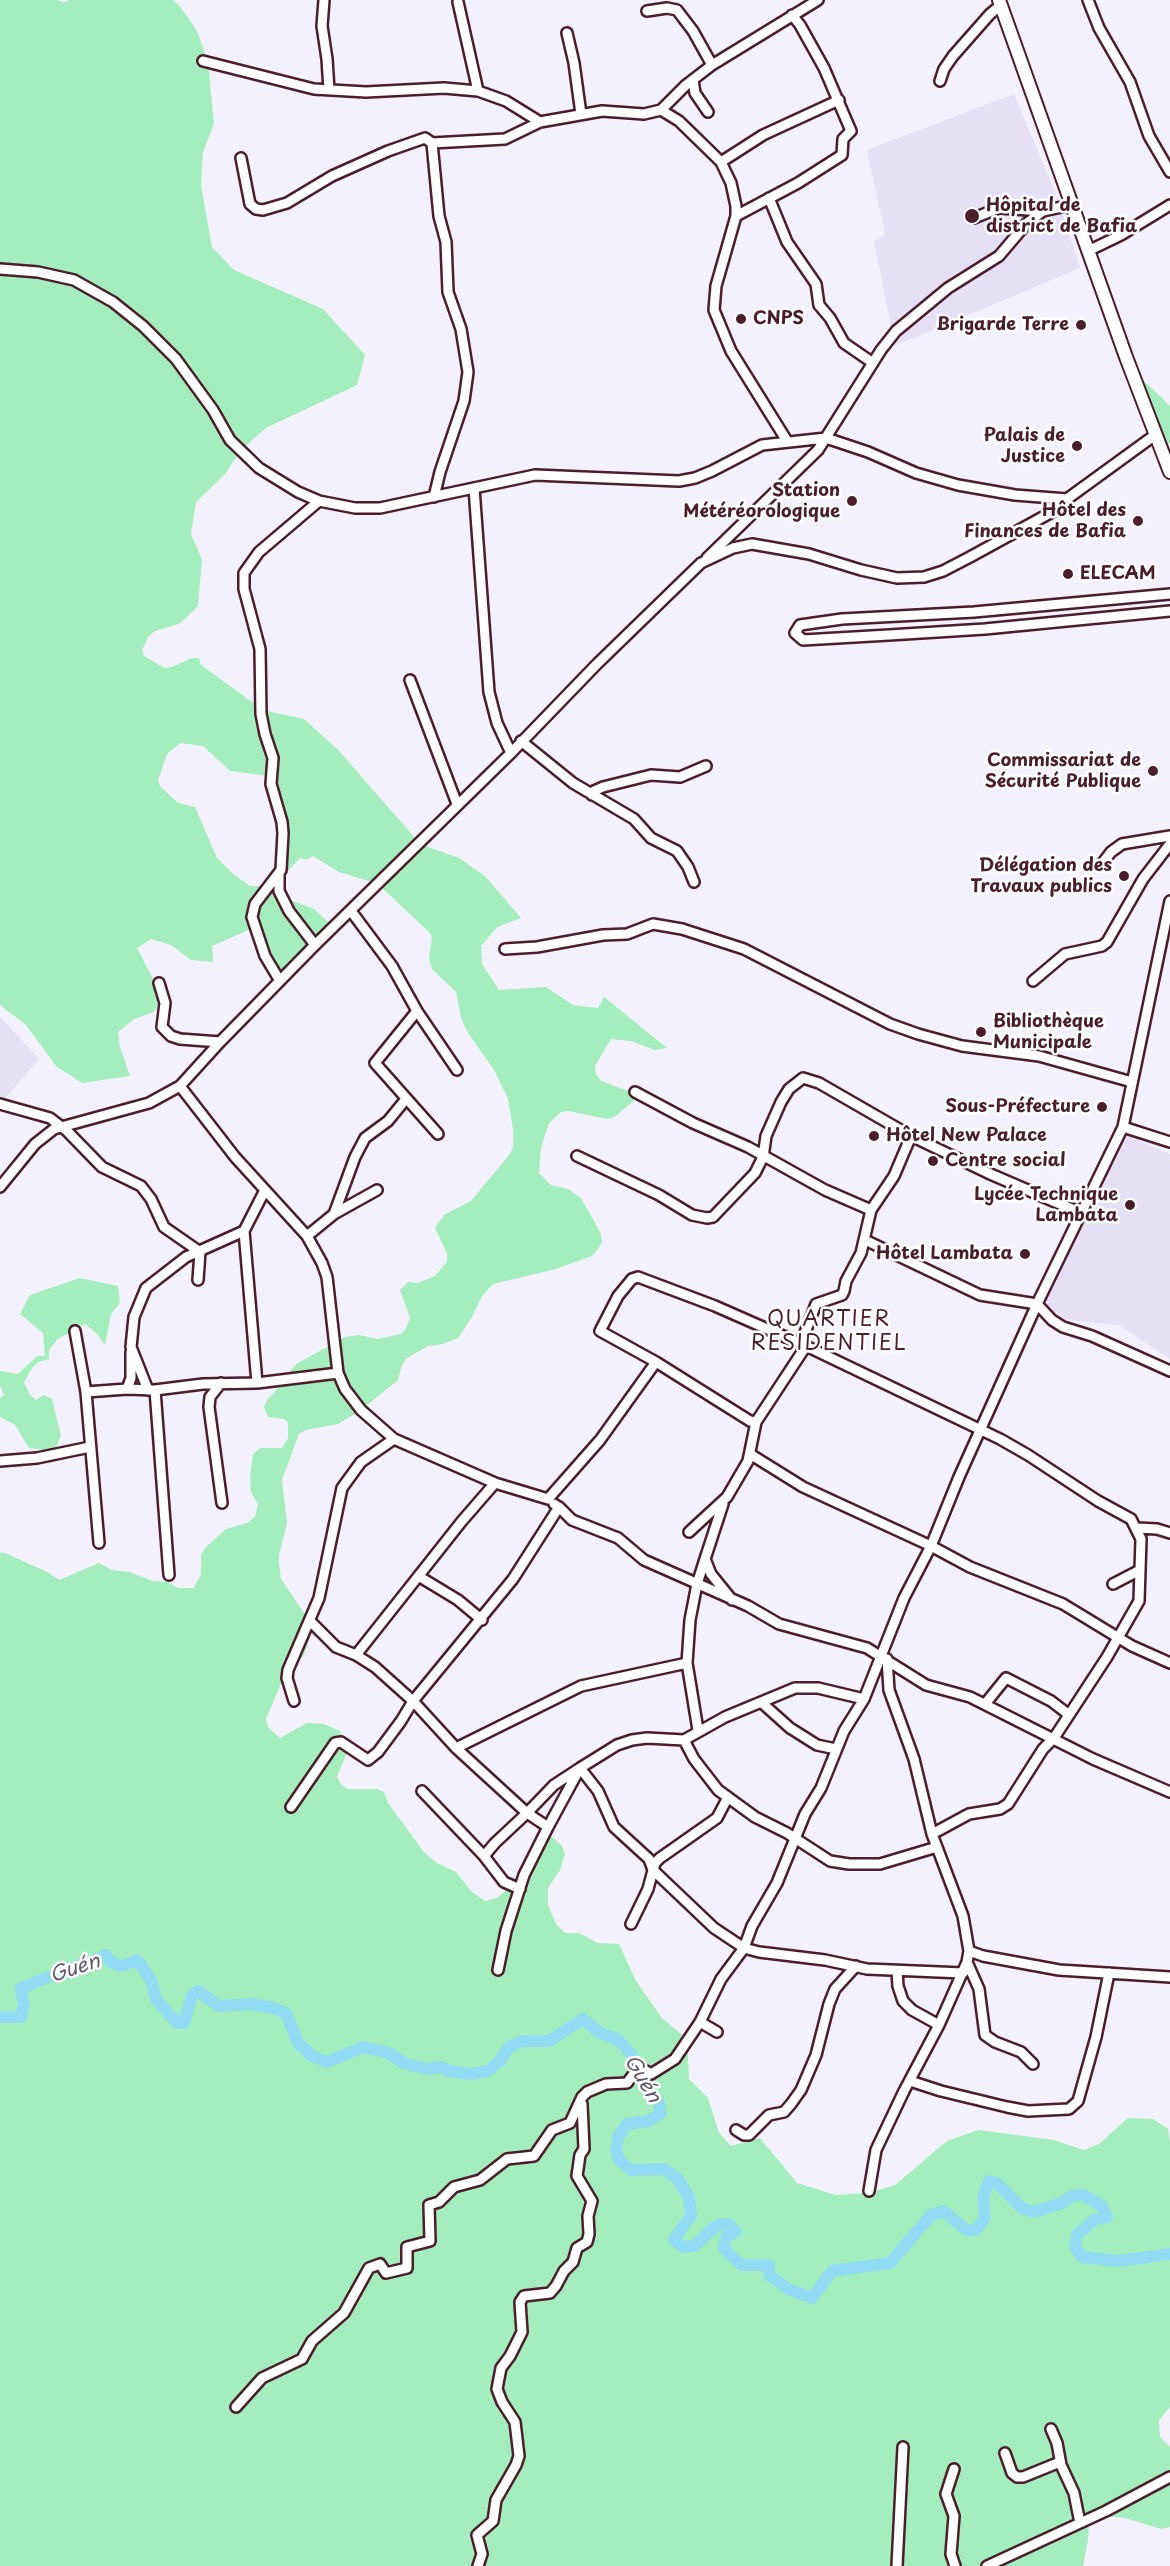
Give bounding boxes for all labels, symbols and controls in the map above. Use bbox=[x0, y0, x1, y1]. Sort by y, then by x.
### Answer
place label: Hôpital de district de Bafia bbox=[986, 195, 1137, 238]
marker: Hôpital de district de Bafia bbox=[963, 207, 981, 225]
place label: CNPS bbox=[753, 308, 804, 330]
marker: CNPS bbox=[734, 312, 748, 326]
place label: Brigarde Terre bbox=[936, 314, 1069, 336]
marker: Brigarde Terre bbox=[1074, 318, 1088, 332]
place label: Palais de Justice bbox=[984, 425, 1065, 468]
marker: Palais de Justice bbox=[1070, 439, 1084, 453]
place label: Station Météréorologique bbox=[683, 480, 840, 522]
marker: Station Météréorologique bbox=[845, 494, 859, 508]
place label: Hôtel des Finances de Bafia bbox=[964, 500, 1126, 542]
marker: Hôtel des Finances de Bafia bbox=[1131, 514, 1145, 528]
place label: ELECAM bbox=[1080, 563, 1156, 585]
marker: ELECAM bbox=[1061, 567, 1075, 581]
place label: Commissariat de Sécurité Publique bbox=[985, 750, 1141, 792]
marker: Commissariat de Sécurité Publique bbox=[1146, 764, 1160, 778]
place label: Délégation des Travaux publics bbox=[970, 855, 1112, 898]
marker: Délégation des Travaux publics bbox=[1117, 869, 1131, 883]
place label: Bibliothèque Municipale bbox=[993, 1011, 1104, 1054]
marker: Bibliothèque Municipale bbox=[974, 1025, 988, 1039]
place label: Sous-Préfecture bbox=[946, 1096, 1090, 1118]
marker: Sous-Préfecture bbox=[1095, 1100, 1109, 1114]
place label: Hôtel New Palace bbox=[886, 1125, 1047, 1147]
marker: Hôtel New Palace bbox=[867, 1129, 881, 1143]
place label: Centre social bbox=[945, 1150, 1066, 1172]
marker: Centre social bbox=[926, 1154, 940, 1168]
place label: Lycée Technique Lambata bbox=[974, 1184, 1118, 1226]
marker: Lycée Technique Lambata bbox=[1123, 1198, 1137, 1212]
place label: Hôtel Lambata bbox=[876, 1243, 1013, 1265]
marker: Hôtel Lambata bbox=[1018, 1247, 1032, 1261]
district label: QUARTIER RESIDENTIEL bbox=[752, 1307, 906, 1357]
water label: Guén bbox=[47, 1950, 103, 1988]
water label: Guén bbox=[618, 2051, 666, 2107]

